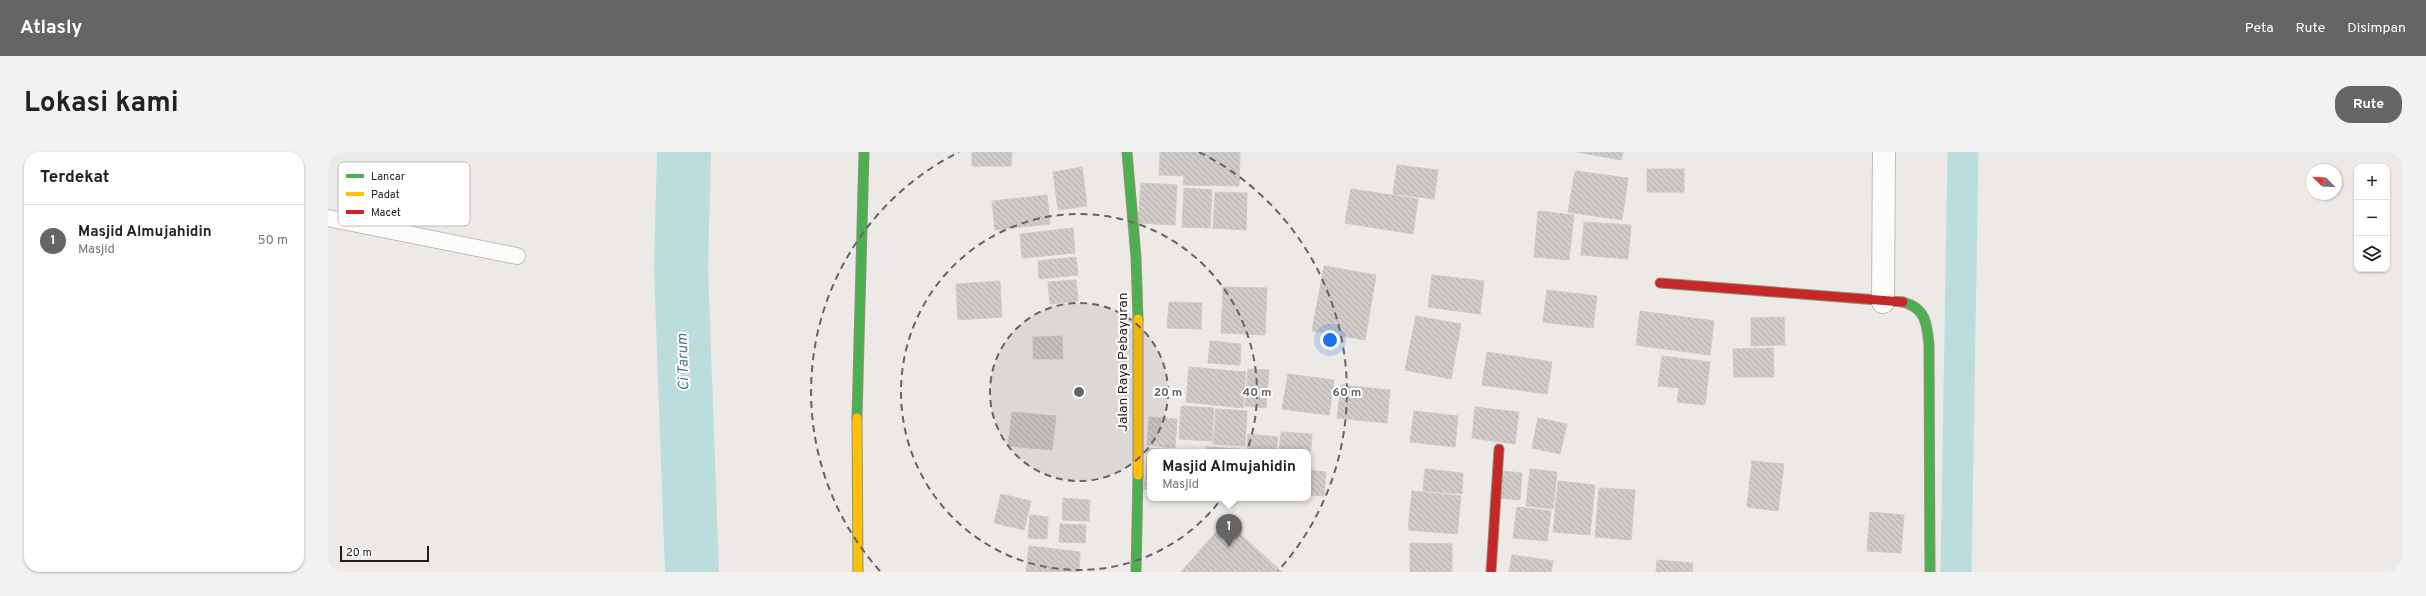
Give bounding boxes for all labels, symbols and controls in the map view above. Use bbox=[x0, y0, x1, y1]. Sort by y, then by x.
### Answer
text: Atlasly bbox=[20, 16, 82, 40]
text: Peta bbox=[2245, 20, 2274, 37]
text: Rute bbox=[2296, 20, 2325, 37]
text: Disimpan bbox=[2347, 20, 2406, 37]
text: Lokasi kami bbox=[24, 86, 179, 122]
button: Rute bbox=[2335, 86, 2402, 123]
legend bbox=[338, 162, 470, 226]
north arrow bbox=[2306, 164, 2342, 200]
map controls bbox=[2354, 164, 2390, 272]
button: + bbox=[2354, 164, 2390, 200]
text: Terdekat bbox=[40, 167, 109, 189]
text: Lancar bbox=[371, 170, 406, 184]
text: Padat bbox=[371, 188, 400, 202]
button: − bbox=[2354, 200, 2390, 236]
text: Macet bbox=[371, 206, 401, 220]
text: Masjid Almujahidin bbox=[78, 223, 212, 242]
text: 1 bbox=[50, 233, 56, 249]
text: 50 m bbox=[258, 233, 288, 249]
button: layers bbox=[2354, 236, 2390, 272]
text: Masjid bbox=[78, 242, 115, 258]
street label: Jalan Raya Pebayuran bbox=[1115, 292, 1132, 432]
your location bbox=[1320, 330, 1340, 350]
water label: Ci Tarum bbox=[673, 332, 694, 391]
centre of rings bbox=[1072, 385, 1086, 399]
text: 20 m bbox=[1154, 385, 1182, 401]
text: 40 m bbox=[1242, 385, 1272, 401]
text: 60 m bbox=[1333, 385, 1361, 401]
popup bbox=[1147, 449, 1311, 501]
text: Masjid Almujahidin bbox=[1162, 458, 1296, 477]
text: Masjid bbox=[1162, 477, 1199, 493]
pin: 1 bbox=[1216, 514, 1242, 547]
scale bar bbox=[340, 544, 429, 563]
text: 20 m bbox=[346, 546, 372, 560]

